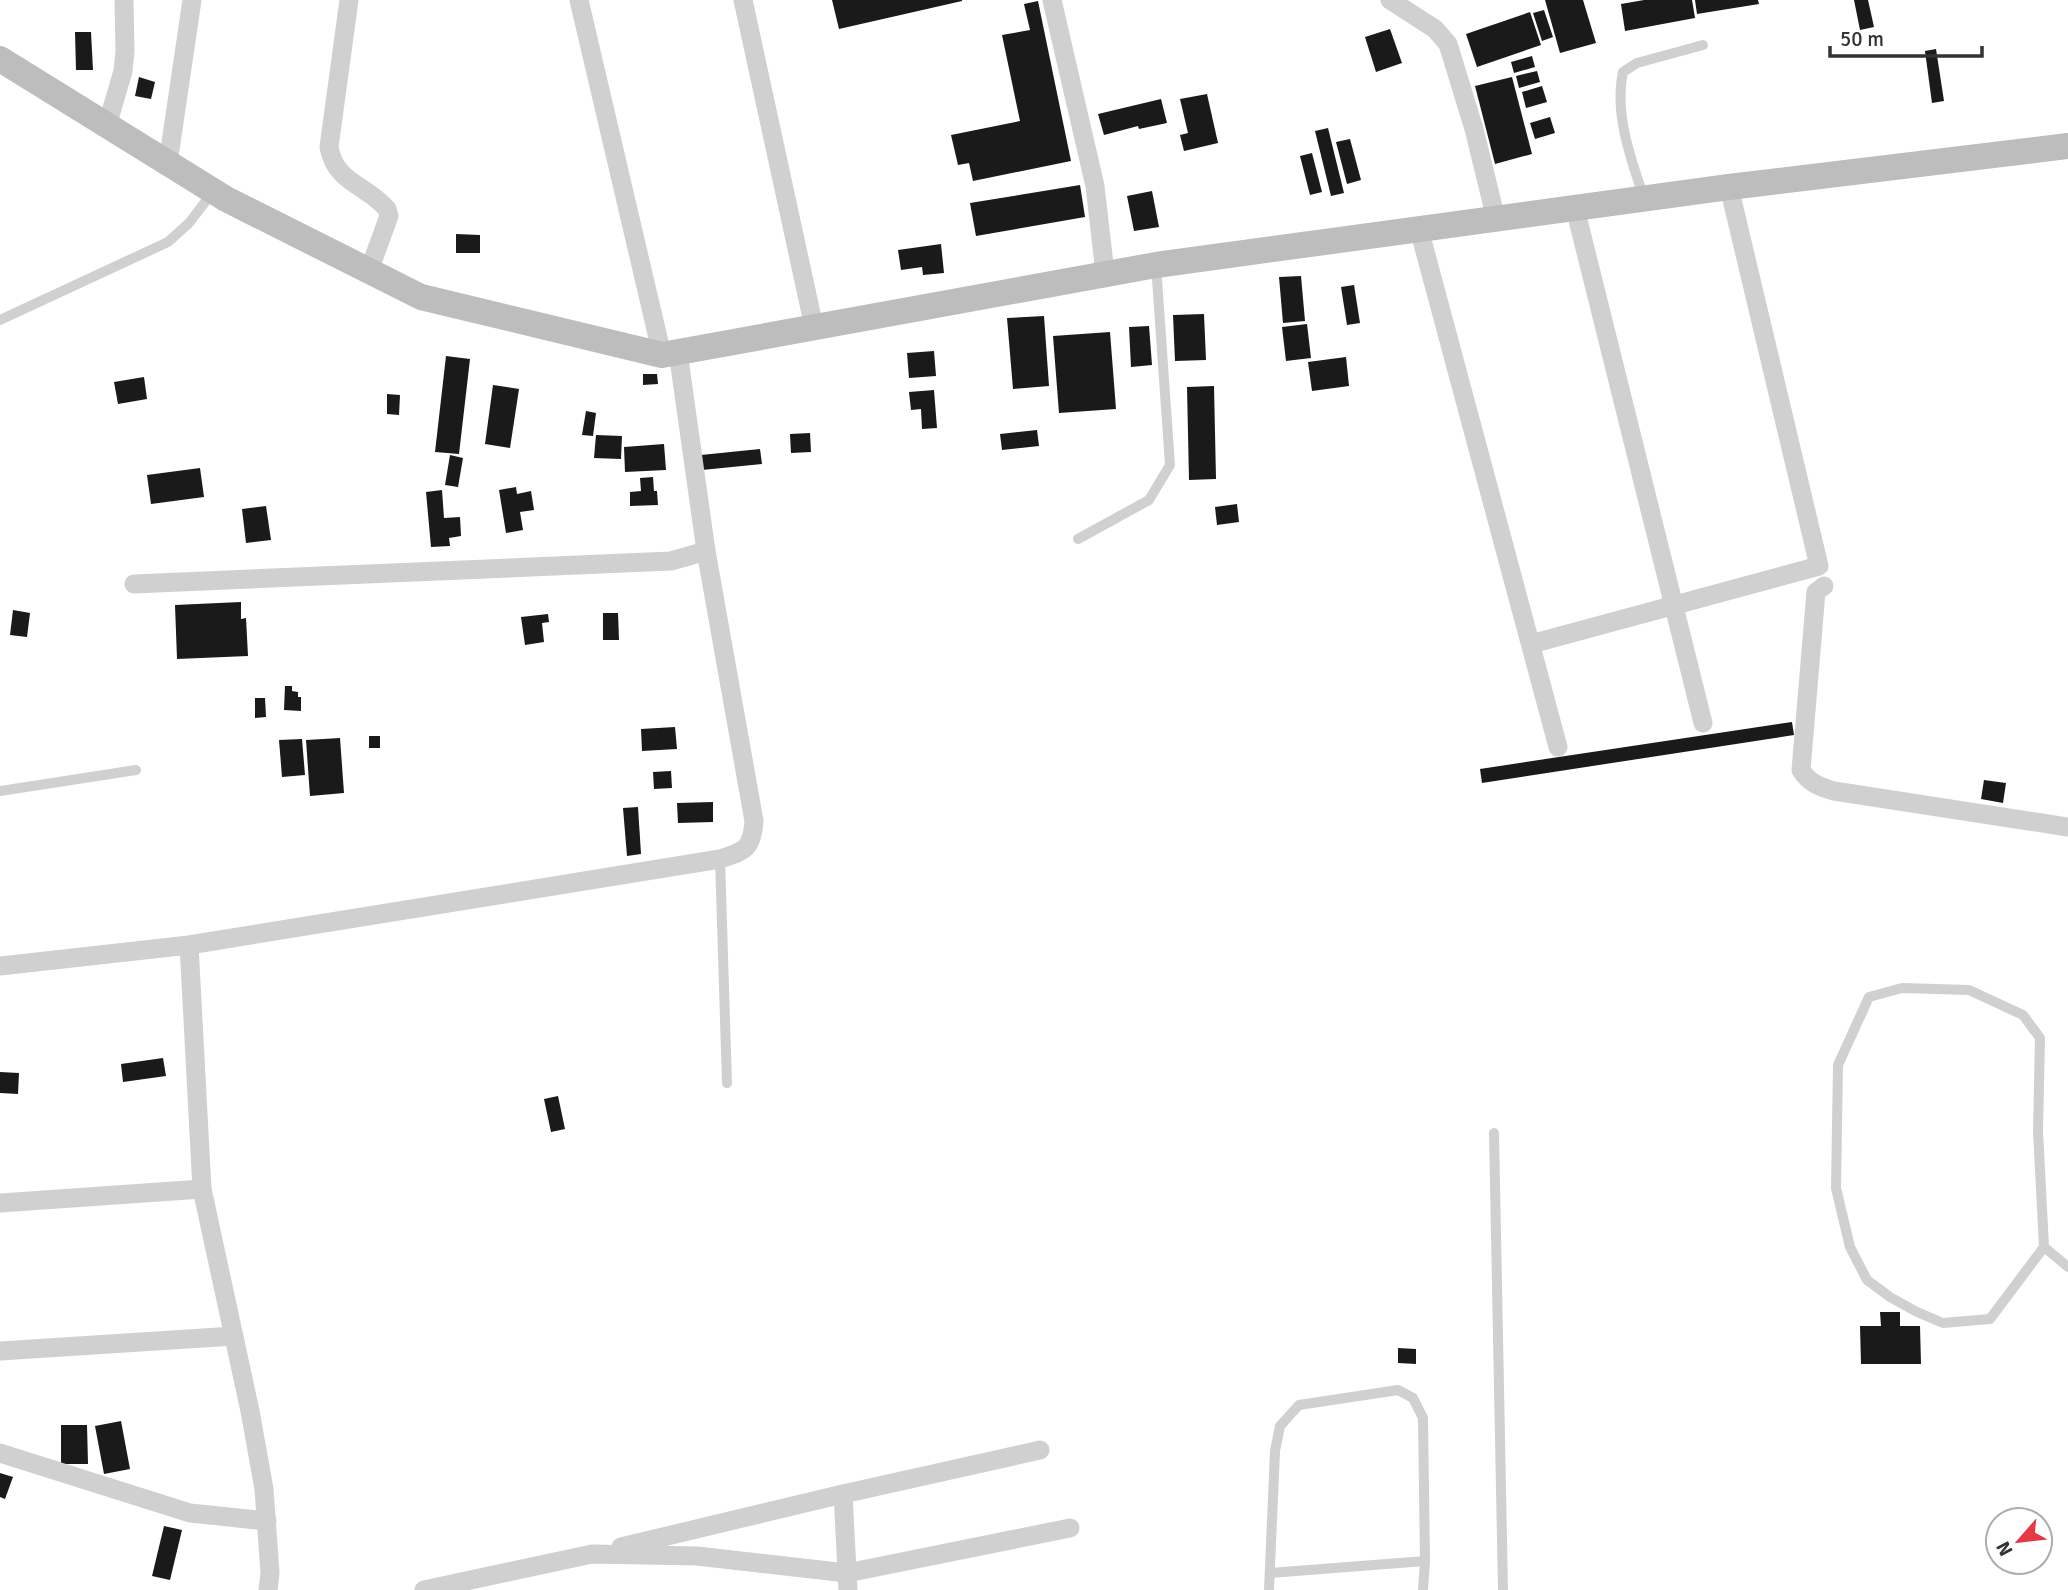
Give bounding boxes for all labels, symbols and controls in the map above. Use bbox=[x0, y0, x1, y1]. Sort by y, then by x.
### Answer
scale bar bbox=[1830, 14, 1982, 58]
text: 50 m bbox=[1840, 26, 1884, 52]
north arrow bbox=[1984, 1506, 2054, 1576]
text: N bbox=[1991, 1537, 2019, 1560]

